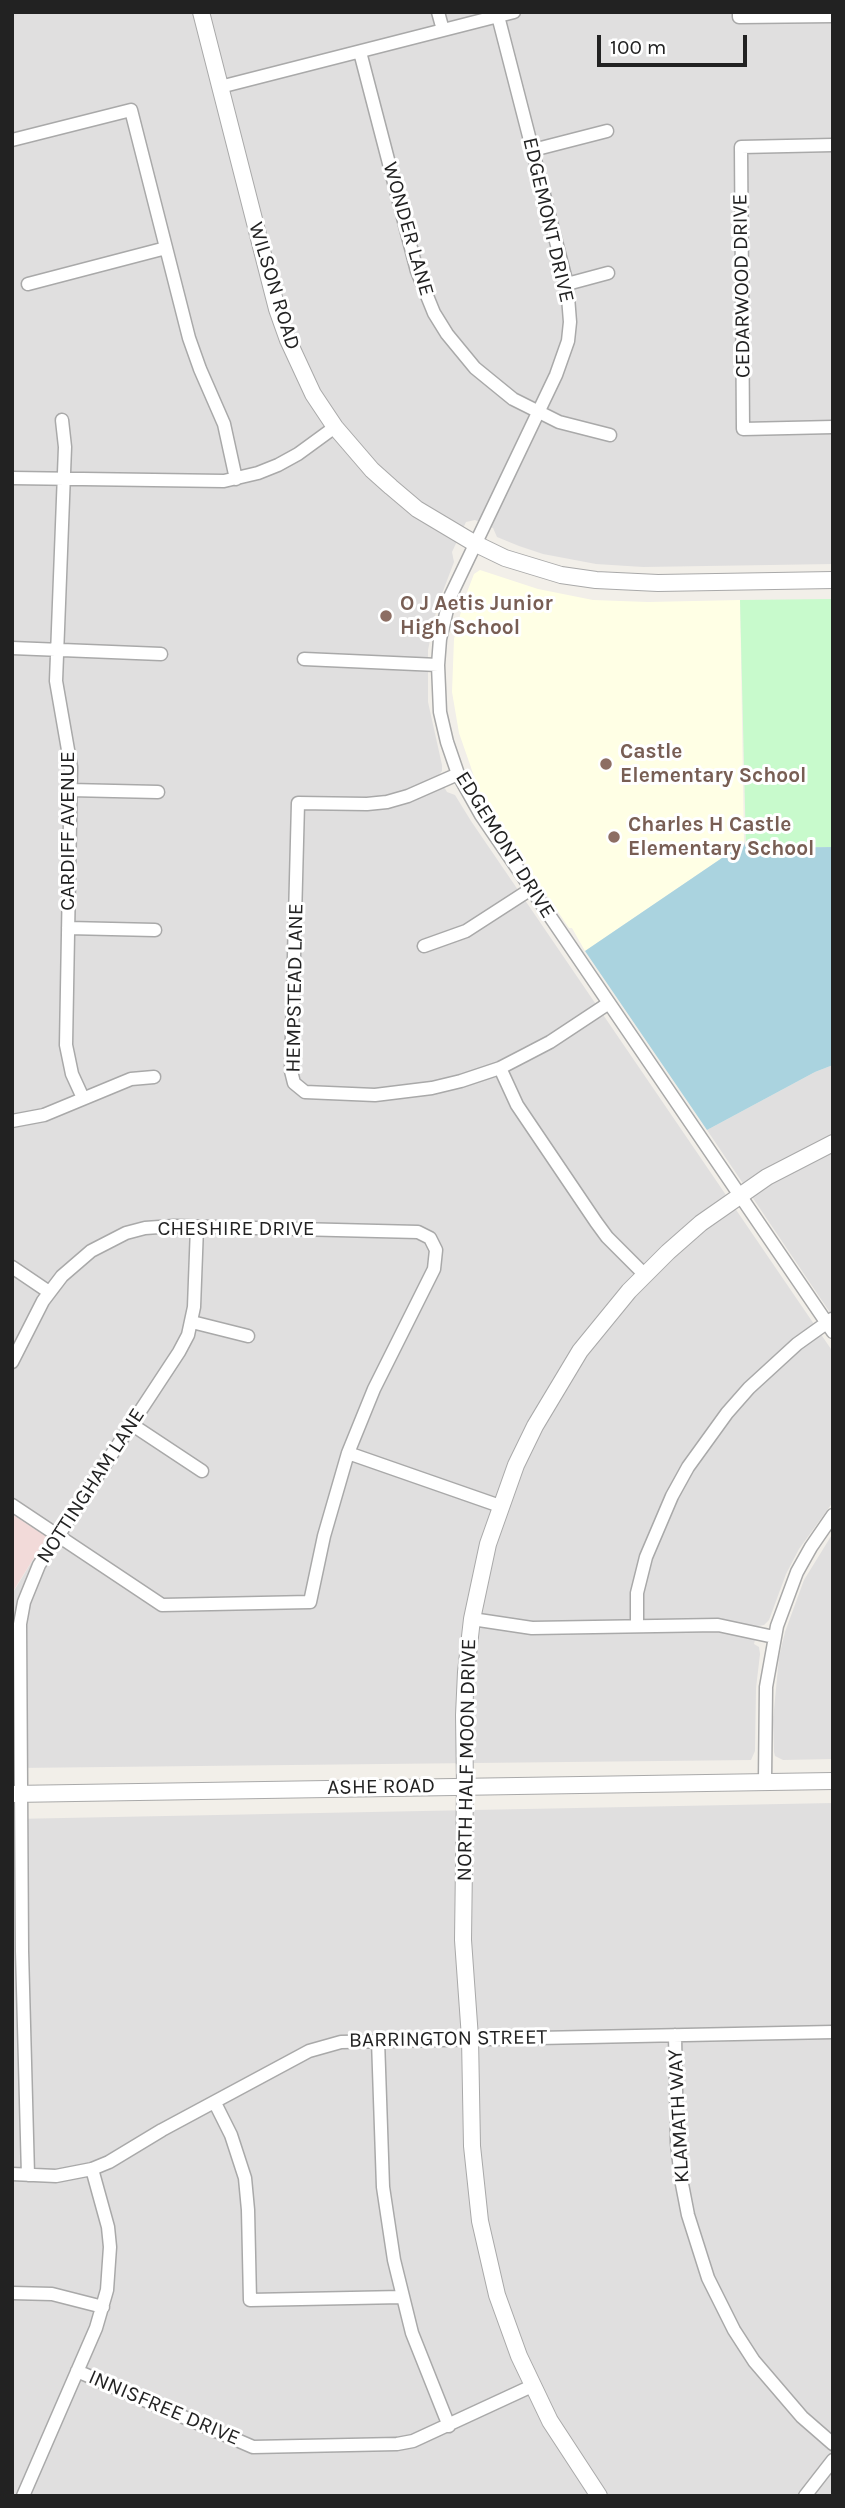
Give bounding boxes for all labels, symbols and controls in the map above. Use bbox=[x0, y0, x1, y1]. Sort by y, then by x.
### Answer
scale bar bbox=[600, 21, 750, 65]
text: 100 m bbox=[610, 35, 667, 59]
street label: EDGEMONT DRIVE bbox=[517, 135, 579, 305]
street label: WONDER LANE bbox=[377, 159, 439, 299]
street label: CEDARWOOD DRIVE bbox=[728, 194, 756, 378]
street label: WILSON ROAD bbox=[243, 219, 305, 353]
place label: O J Aetis Junior High School bbox=[400, 591, 553, 641]
marker: O J Aetis Junior High School bbox=[378, 608, 394, 624]
place label: Castle Elementary School bbox=[620, 739, 806, 789]
street label: CARDIFF AVENUE bbox=[55, 751, 81, 911]
marker: Castle Elementary School bbox=[598, 756, 614, 772]
street label: EDGEMONT DRIVE bbox=[450, 767, 560, 923]
place label: Charles H Castle Elementary School bbox=[628, 812, 814, 862]
marker: Charles H Castle Elementary School bbox=[606, 829, 622, 845]
street label: HEMPSTEAD LANE bbox=[281, 903, 309, 1073]
street label: CHESHIRE DRIVE bbox=[157, 1216, 315, 1242]
street label: NOTTINGHAM LANE bbox=[32, 1404, 150, 1568]
street label: NORTH HALF MOON DRIVE bbox=[452, 1638, 482, 1882]
street label: ASHE ROAD bbox=[327, 1773, 435, 1801]
street label: BARRINGTON STREET bbox=[349, 2025, 547, 2053]
street label: KLAMATH WAY bbox=[663, 2048, 695, 2184]
street label: INNISFREE DRIVE bbox=[85, 2365, 243, 2451]

